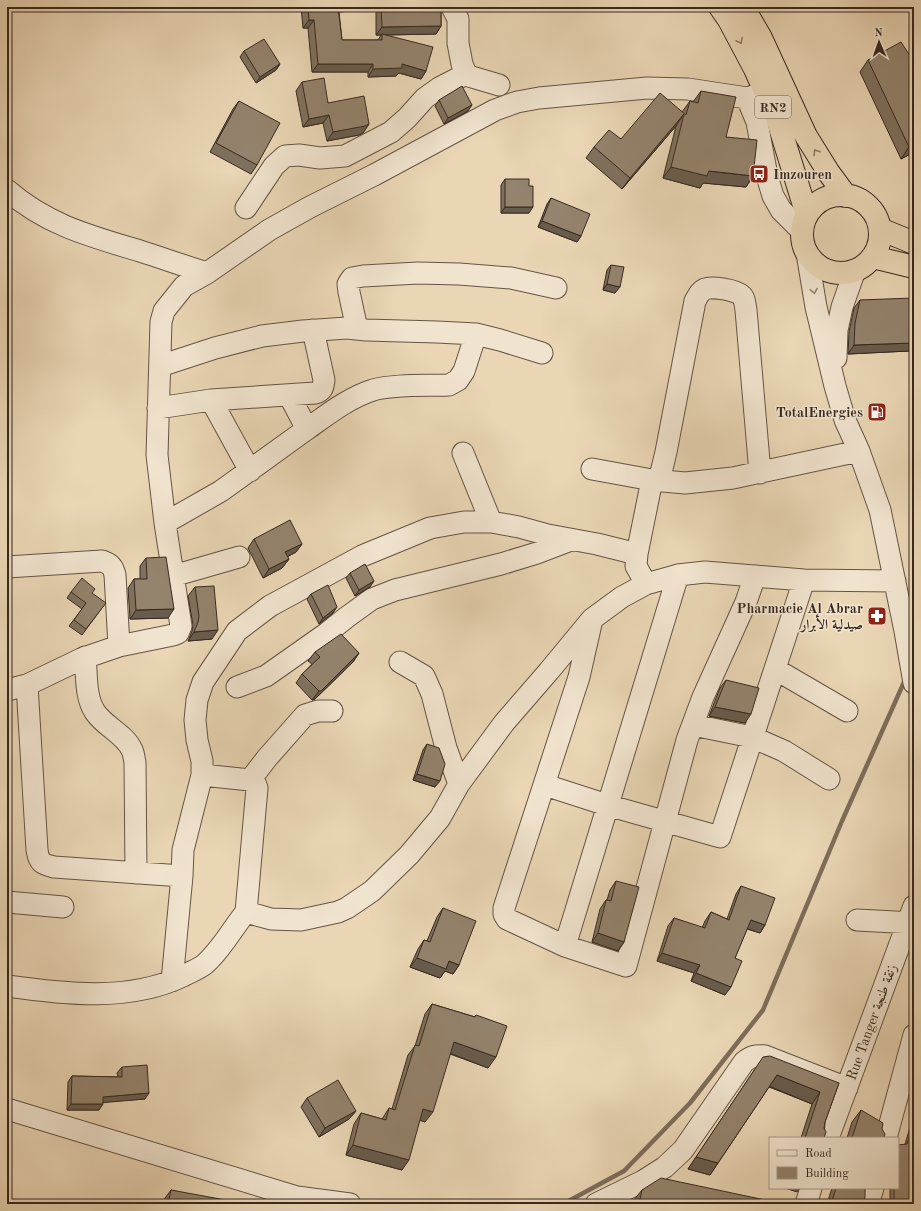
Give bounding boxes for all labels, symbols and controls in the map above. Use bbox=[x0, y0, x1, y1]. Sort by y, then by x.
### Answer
north arrow bbox=[859, 22, 899, 62]
text: N bbox=[874, 28, 884, 39]
one-way arrow bbox=[735, 36, 743, 44]
road number: RN2 bbox=[755, 96, 791, 118]
one-way arrow bbox=[813, 149, 821, 156]
bus stop icon: Imzouren bbox=[748, 163, 770, 185]
place label: Imzouren bbox=[773, 168, 832, 182]
one-way arrow bbox=[809, 288, 817, 294]
fuel station icon: TotalEnergies bbox=[866, 401, 888, 423]
place label: TotalEnergies bbox=[776, 406, 863, 420]
place label: Pharmacie Al Abrar صيدلية الأبرار bbox=[737, 602, 863, 633]
pharmacy icon: Pharmacie Al Abrar صيدلية الأبرار bbox=[866, 605, 888, 627]
street label: Rue Tanger زنقة طنجة bbox=[844, 963, 900, 1082]
legend bbox=[769, 1137, 899, 1189]
text: Road bbox=[805, 1148, 832, 1160]
text: Building bbox=[805, 1168, 849, 1180]

